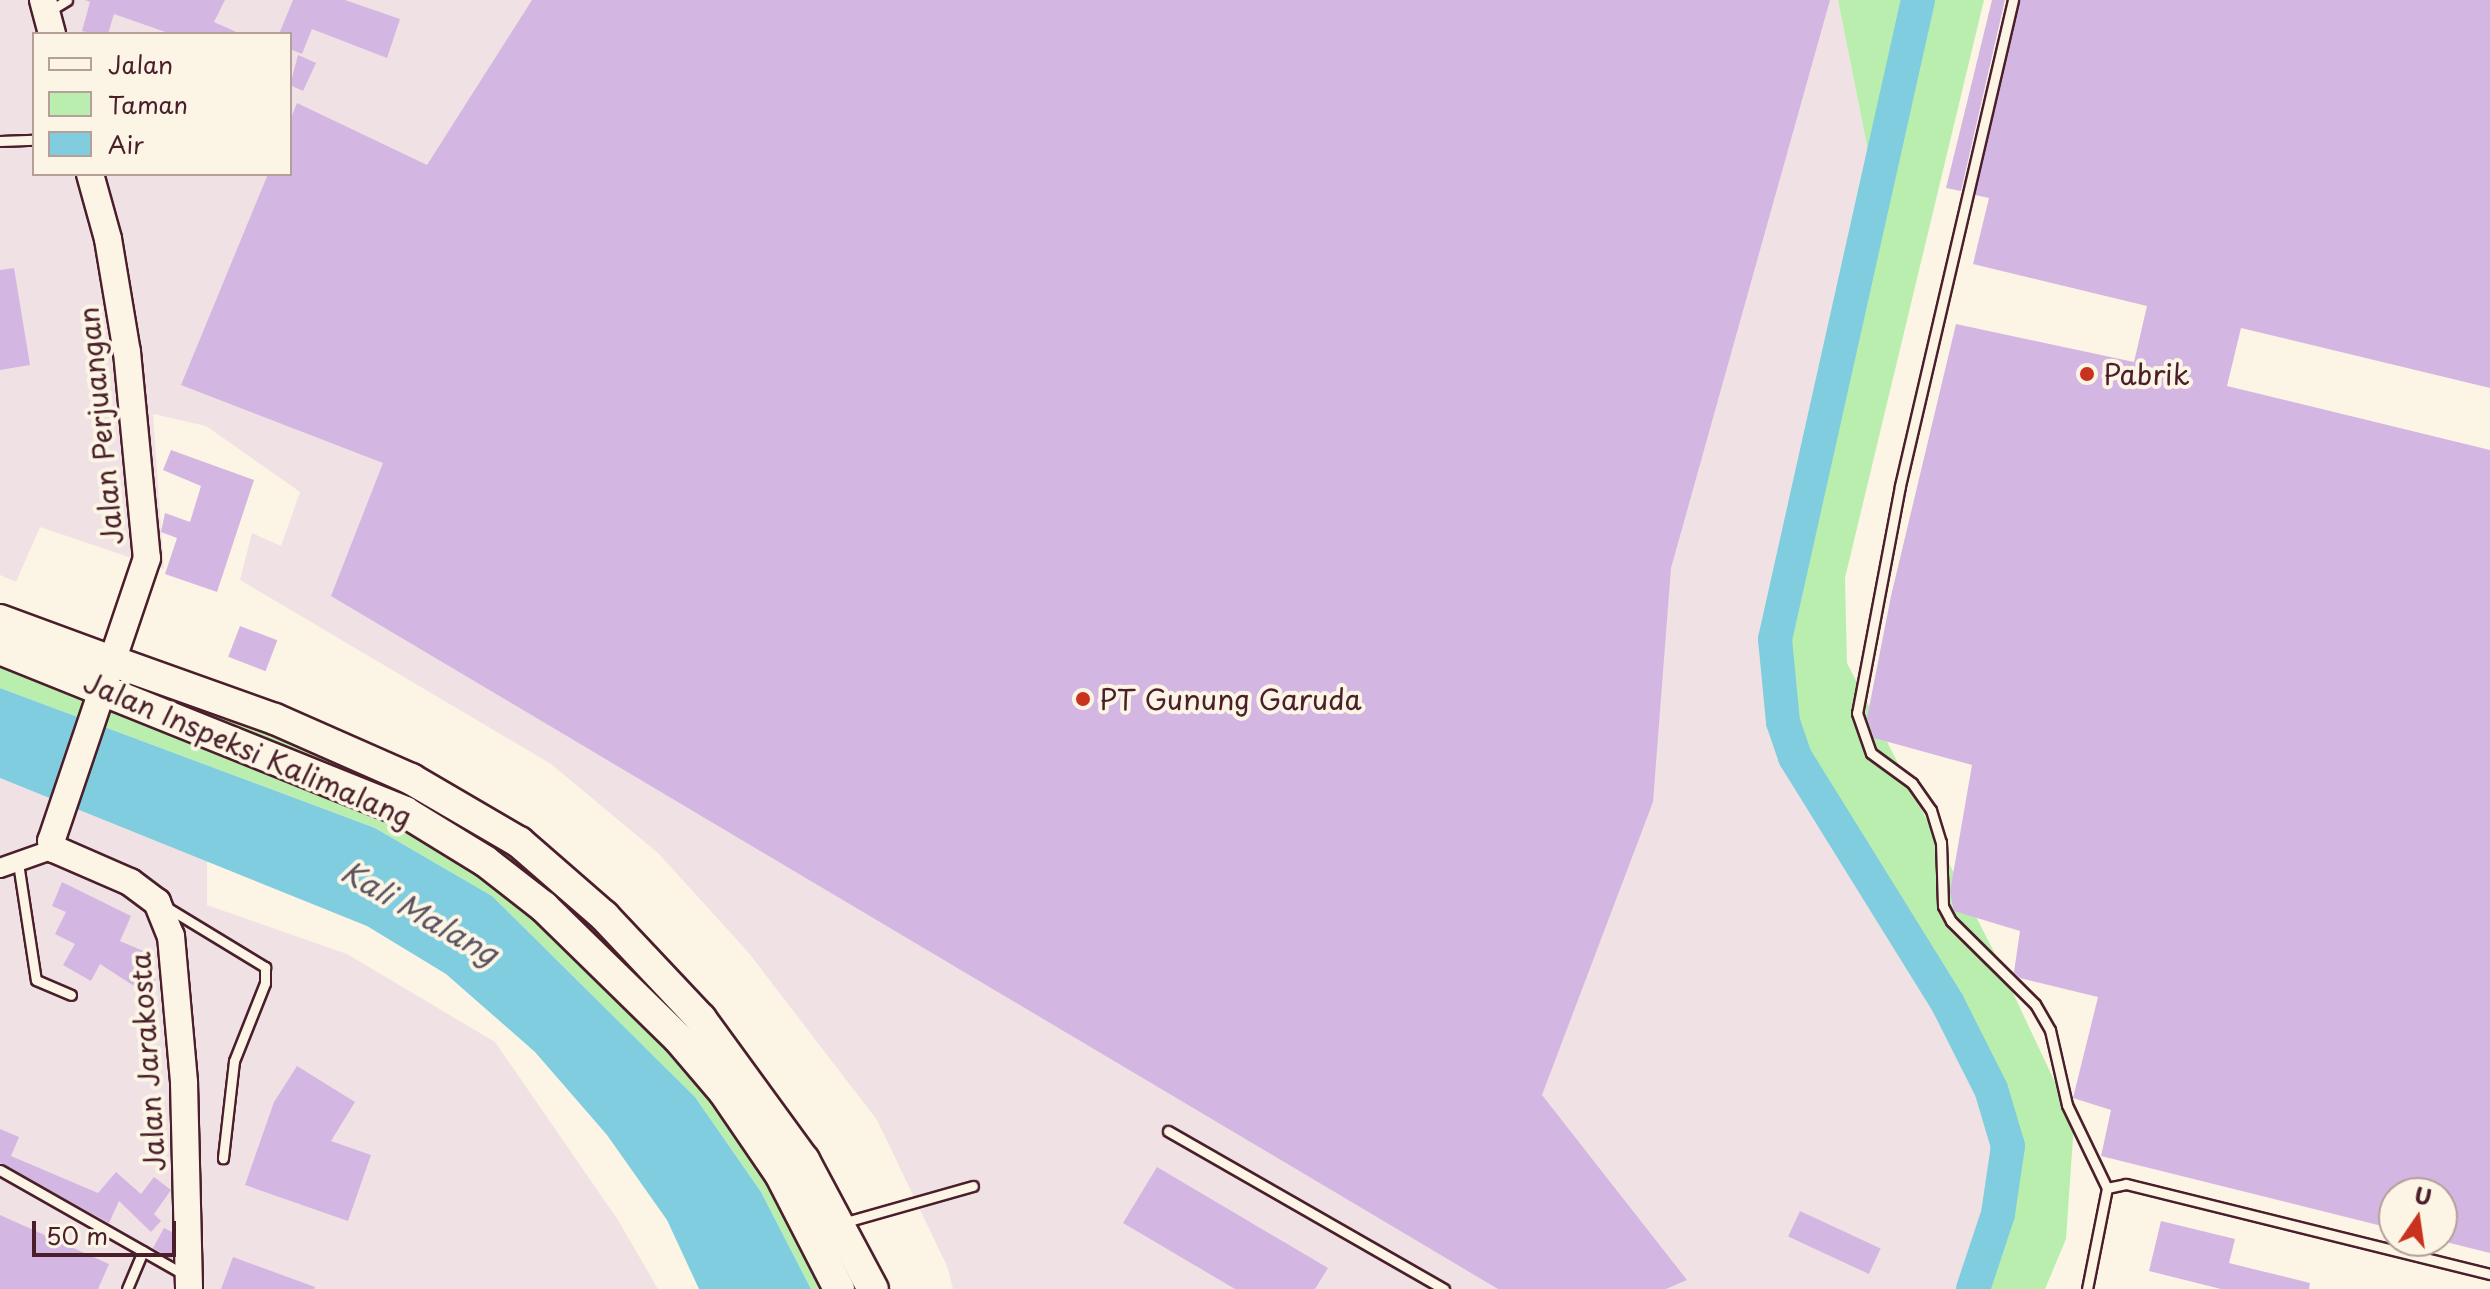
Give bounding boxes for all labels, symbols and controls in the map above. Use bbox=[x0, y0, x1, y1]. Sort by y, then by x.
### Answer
legend bbox=[32, 32, 292, 176]
text: Jalan bbox=[108, 46, 173, 82]
text: Taman bbox=[108, 86, 188, 122]
text: Air bbox=[108, 126, 144, 162]
street label: Jalan Perjuangan bbox=[71, 305, 129, 547]
place label: Pabrik bbox=[2103, 357, 2190, 391]
marker: Pabrik bbox=[2078, 365, 2096, 383]
street label: Jalan Inspeksi Kalimalang bbox=[78, 664, 418, 834]
place label: PT Gunung Garuda bbox=[1099, 682, 1361, 716]
marker: PT Gunung Garuda bbox=[1074, 690, 1092, 708]
water label: Kali Malang bbox=[336, 853, 504, 971]
street label: Jalan Jarakosta bbox=[123, 951, 171, 1173]
north arrow bbox=[2378, 1177, 2458, 1257]
text: U bbox=[2411, 1177, 2435, 1213]
scale bar bbox=[36, 1205, 180, 1255]
text: 50 m bbox=[46, 1217, 108, 1253]

